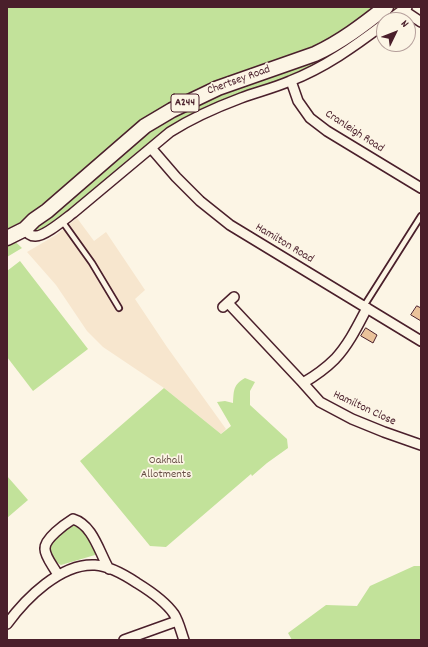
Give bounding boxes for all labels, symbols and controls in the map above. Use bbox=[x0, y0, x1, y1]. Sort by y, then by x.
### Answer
north arrow bbox=[376, 12, 416, 52]
text: N bbox=[396, 17, 412, 32]
street label: Chertsey Road bbox=[206, 63, 272, 99]
road number: A244 bbox=[171, 94, 199, 112]
street label: Cranleigh Road bbox=[322, 107, 386, 157]
street label: Hamilton Road bbox=[252, 221, 316, 267]
street label: Hamilton Close bbox=[330, 388, 398, 430]
park label: Oakhall Allotments bbox=[141, 454, 191, 482]

